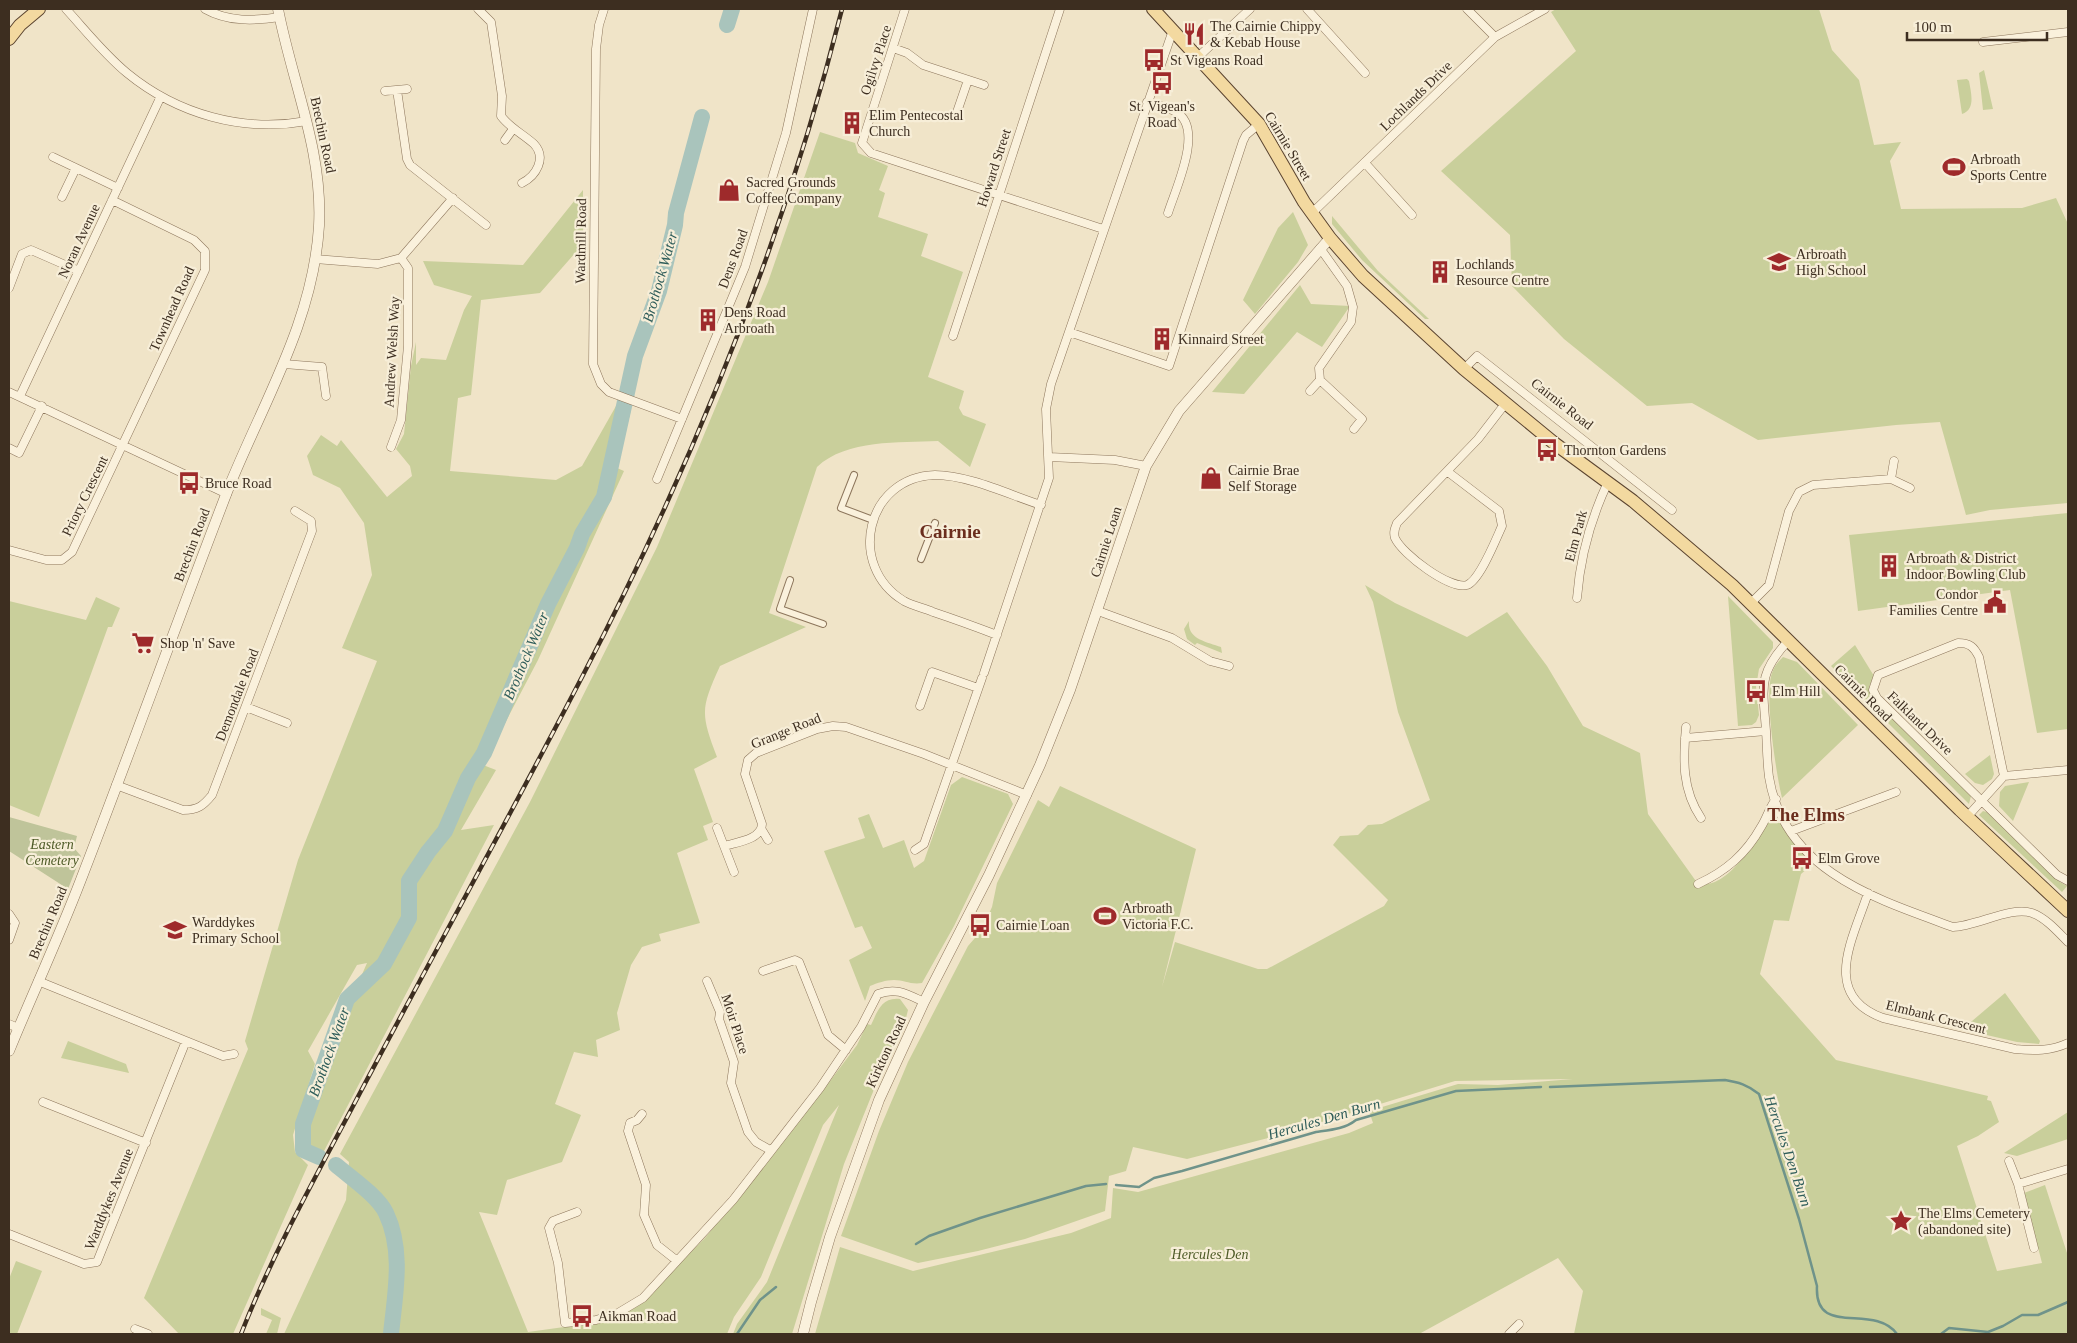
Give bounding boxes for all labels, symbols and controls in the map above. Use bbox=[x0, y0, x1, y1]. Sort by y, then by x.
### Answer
scale bar bbox=[1907, 10, 2047, 42]
place label: The Cairnie Chippy & Kebab House bbox=[1210, 19, 1321, 50]
text: 100 m bbox=[1914, 19, 1952, 35]
restaurant icon: The Cairnie Chippy & Kebab House bbox=[1181, 21, 1207, 47]
street label: Ogilvy Place bbox=[858, 23, 894, 97]
bus stop icon: St Vigeans Road bbox=[1141, 47, 1167, 73]
place label: St Vigeans Road bbox=[1170, 53, 1263, 68]
street label: Lochlands Drive bbox=[1377, 58, 1455, 134]
bus stop icon: St. Vigean's Road bbox=[1149, 70, 1175, 96]
street label: Brechin Road bbox=[308, 96, 338, 174]
place label: St. Vigean's Road bbox=[1129, 99, 1195, 130]
place label: Elim Pentecostal Church bbox=[869, 108, 964, 139]
street label: Cairnie Street bbox=[1262, 109, 1314, 183]
building icon: Elim Pentecostal Church bbox=[839, 110, 865, 136]
street label: Howard Street bbox=[974, 127, 1014, 209]
place label: Arbroath Sports Centre bbox=[1970, 152, 2047, 183]
sports icon: Arbroath Sports Centre bbox=[1941, 154, 1967, 180]
place label: Sacred Grounds Coffee Company bbox=[746, 175, 842, 206]
shop icon: Sacred Grounds Coffee Company bbox=[716, 177, 742, 203]
street label: Wardmill Road bbox=[573, 198, 589, 284]
street label: Noran Avenue bbox=[55, 201, 103, 281]
street label: Dens Road bbox=[715, 227, 751, 291]
water label: Brothock Water bbox=[639, 230, 681, 324]
place label: Arbroath High School bbox=[1796, 247, 1867, 278]
school or university icon: Arbroath High School bbox=[1766, 249, 1792, 275]
place label: Lochlands Resource Centre bbox=[1456, 257, 1549, 288]
building icon: Lochlands Resource Centre bbox=[1427, 259, 1453, 285]
street label: Townhead Road bbox=[147, 264, 197, 354]
street label: Andrew Welsh Way bbox=[382, 296, 402, 408]
place label: Dens Road Arbroath bbox=[724, 305, 786, 336]
building icon: Dens Road Arbroath bbox=[695, 307, 721, 333]
building icon: Kinnaird Street bbox=[1149, 326, 1175, 352]
place label: Kinnaird Street bbox=[1178, 332, 1264, 347]
street label: Cairnie Road bbox=[1528, 375, 1596, 433]
bus stop icon: Thornton Gardens bbox=[1534, 437, 1560, 463]
place label: Thornton Gardens bbox=[1564, 443, 1666, 458]
street label: Priory Crescent bbox=[59, 453, 111, 539]
place label: Cairnie Brae Self Storage bbox=[1228, 463, 1299, 494]
shop icon: Cairnie Brae Self Storage bbox=[1198, 465, 1224, 491]
bus stop icon: Bruce Road bbox=[176, 470, 202, 496]
place label: Bruce Road bbox=[205, 476, 271, 491]
street label: Cairnie Loan bbox=[1088, 505, 1124, 579]
street label: Brechin Road bbox=[171, 506, 213, 584]
street label: Elm Park bbox=[1562, 509, 1590, 563]
district label: Cairnie bbox=[919, 521, 981, 542]
place label: Arbroath & District Indoor Bowling Club bbox=[1906, 551, 2026, 582]
building icon: Arbroath & District Indoor Bowling Club bbox=[1876, 553, 1902, 579]
place label: Condor Families Centre bbox=[1889, 587, 1978, 618]
public building icon: Condor Families Centre bbox=[1982, 589, 2008, 615]
water label: Brothock Water bbox=[500, 610, 552, 702]
supermarket icon: Shop 'n' Save bbox=[130, 630, 156, 656]
place label: Shop 'n' Save bbox=[160, 636, 235, 651]
street label: Demondale Road bbox=[213, 647, 261, 743]
street label: Cairnie Road bbox=[1831, 661, 1895, 725]
bus stop icon: Elm Hill bbox=[1743, 678, 1769, 704]
place label: Elm Hill bbox=[1772, 684, 1821, 699]
street label: Falkland Drive bbox=[1884, 688, 1956, 758]
street label: Grange Road bbox=[749, 710, 823, 752]
district label: The Elms bbox=[1767, 804, 1845, 825]
park label: Eastern Cemetery bbox=[25, 837, 80, 868]
bus stop icon: Elm Grove bbox=[1789, 845, 1815, 871]
place label: Elm Grove bbox=[1818, 851, 1880, 866]
street label: Brechin Road bbox=[26, 884, 70, 962]
place label: Arbroath Victoria F.C. bbox=[1122, 901, 1194, 932]
sports icon: Arbroath Victoria F.C. bbox=[1092, 903, 1118, 929]
bus stop icon: Cairnie Loan bbox=[967, 912, 993, 938]
place label: Warddykes Primary School bbox=[192, 915, 280, 946]
school or university icon: Warddykes Primary School bbox=[162, 917, 188, 943]
place label: Cairnie Loan bbox=[996, 918, 1069, 933]
street label: Moir Place bbox=[718, 992, 752, 1056]
street label: Elmbank Crescent bbox=[1884, 997, 1988, 1037]
water label: Brothock Water bbox=[305, 1005, 353, 1099]
street label: Kirkton Road bbox=[863, 1014, 909, 1090]
water label: Hercules Den Burn bbox=[1761, 1093, 1814, 1208]
water label: Hercules Den Burn bbox=[1265, 1095, 1382, 1143]
street label: Warddykes Avenue bbox=[82, 1146, 136, 1252]
place label: The Elms Cemetery (abandoned site) bbox=[1918, 1206, 2030, 1238]
place icon: The Elms Cemetery (abandoned site) bbox=[1888, 1208, 1914, 1234]
park label: Hercules Den bbox=[1171, 1247, 1248, 1262]
bus stop icon: Aikman Road bbox=[569, 1303, 595, 1329]
place label: Aikman Road bbox=[598, 1309, 676, 1324]

